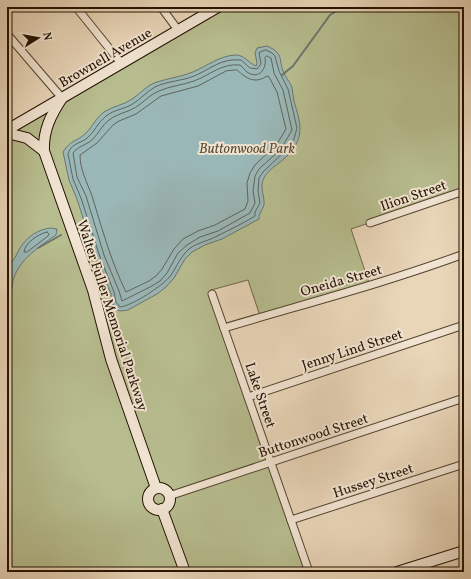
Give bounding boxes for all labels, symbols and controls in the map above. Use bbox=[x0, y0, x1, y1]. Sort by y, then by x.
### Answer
north arrow bbox=[18, 18, 58, 58]
street label: Brownell Avenue bbox=[56, 24, 156, 93]
text: N bbox=[38, 31, 54, 42]
park label: Buttonwood Park bbox=[199, 140, 295, 159]
street label: Ilion Street bbox=[378, 176, 449, 217]
street label: Walter Fuller Memorial Parkway bbox=[72, 217, 152, 414]
street label: Oneida Street bbox=[299, 261, 384, 302]
street label: Jenny Lind Street bbox=[300, 325, 405, 376]
street label: Lake Street bbox=[239, 360, 280, 431]
street label: Buttonwood Street bbox=[256, 410, 371, 463]
street label: Hussey Street bbox=[331, 459, 416, 503]

